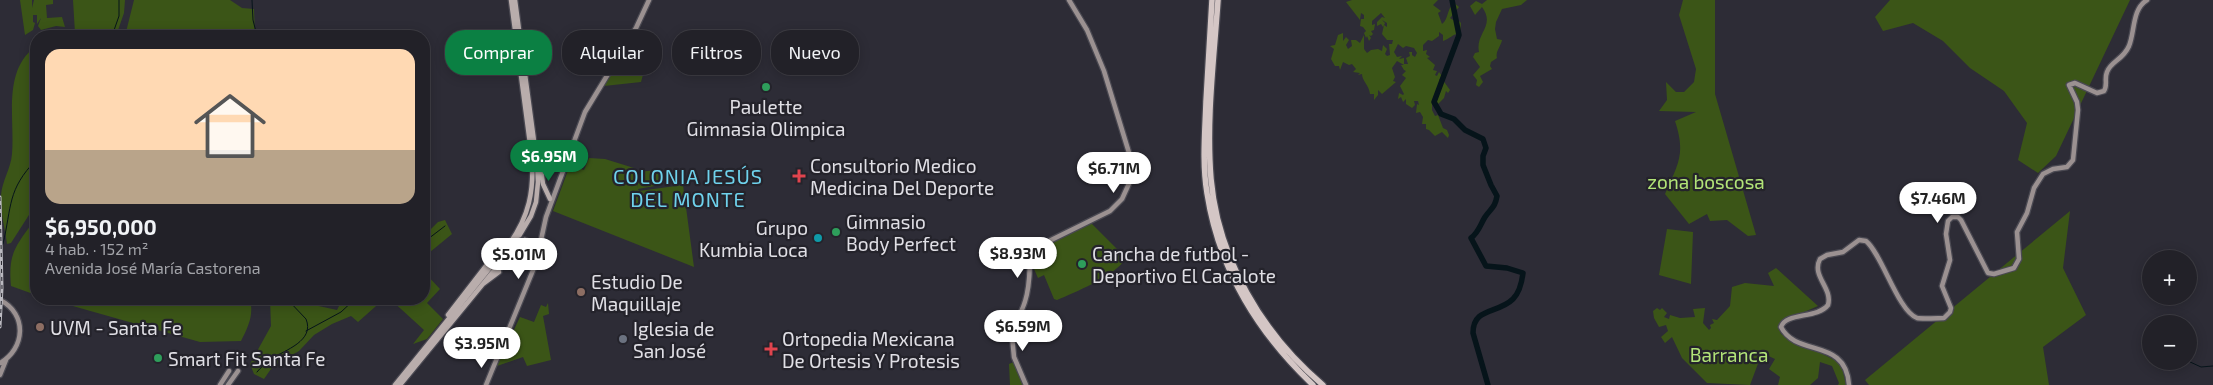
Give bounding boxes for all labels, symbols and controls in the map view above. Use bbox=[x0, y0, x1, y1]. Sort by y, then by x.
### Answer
chip: Comprar bbox=[445, 30, 552, 75]
chip: Alquilar bbox=[562, 30, 662, 75]
chip: Filtros bbox=[672, 30, 761, 75]
chip: Nuevo bbox=[771, 30, 859, 75]
icon: home bbox=[185, 81, 275, 171]
marker: Paulette Gimnasia Olimpica bbox=[760, 81, 772, 93]
place label: Paulette Gimnasia Olimpica bbox=[687, 95, 845, 140]
pin: $6.95M bbox=[508, 140, 590, 182]
text: $6.95M bbox=[521, 146, 577, 165]
pin: $6.71M bbox=[1073, 152, 1155, 194]
place label: Consultorio Medico Medicina Del Deporte bbox=[810, 154, 994, 199]
text: $6.71M bbox=[1088, 158, 1140, 177]
district label: COLONIA JESÚS DEL MONTE bbox=[613, 164, 763, 211]
marker: Consultorio Medico Medicina Del Deporte bbox=[792, 169, 806, 183]
park label: zona boscosa bbox=[1647, 170, 1765, 193]
pin: $7.46M bbox=[1897, 182, 1979, 224]
text: $7.46M bbox=[1910, 188, 1966, 207]
place label: Gimnasio Body Perfect bbox=[846, 210, 956, 255]
text: $6,950,000 bbox=[45, 214, 157, 239]
place label: Grupo Kumbia Loca bbox=[699, 216, 808, 261]
marker: Gimnasio Body Perfect bbox=[830, 226, 842, 238]
marker: Grupo Kumbia Loca bbox=[812, 232, 824, 244]
pin: $8.93M bbox=[977, 236, 1059, 279]
pin: $5.01M bbox=[478, 238, 560, 280]
text: 4 hab. · 152 m² bbox=[45, 239, 148, 258]
place label: Cancha de futbol - Deportivo El Cacalote bbox=[1092, 242, 1276, 287]
text: $8.93M bbox=[990, 243, 1046, 262]
text: $5.01M bbox=[492, 244, 546, 263]
map controls bbox=[2142, 250, 2197, 370]
button: + bbox=[2142, 250, 2197, 305]
text: Avenida José María Castorena bbox=[45, 258, 261, 277]
marker: Cancha de futbol - Deportivo El Cacalote bbox=[1076, 258, 1088, 270]
place label: Estudio De Maquillaje bbox=[591, 270, 683, 315]
marker: Estudio De Maquillaje bbox=[575, 286, 587, 298]
pin: $6.59M bbox=[982, 310, 1064, 352]
button: − bbox=[2142, 315, 2197, 370]
place label: UVM - Santa Fe bbox=[50, 316, 182, 339]
text: $6.59M bbox=[995, 316, 1051, 335]
place label: Iglesia de San José bbox=[633, 317, 715, 362]
marker: UVM - Santa Fe bbox=[34, 321, 46, 333]
pin: $3.95M bbox=[441, 326, 523, 369]
place label: Ortopedia Mexicana De Ortesis Y Protesis bbox=[782, 327, 960, 372]
text: $3.95M bbox=[454, 333, 510, 352]
marker: Iglesia de San José bbox=[617, 333, 629, 345]
marker: Ortopedia Mexicana De Ortesis Y Protesis bbox=[764, 342, 778, 356]
park label: Barranca bbox=[1690, 343, 1768, 366]
place label: Smart Fit Santa Fe bbox=[168, 347, 325, 370]
marker: Smart Fit Santa Fe bbox=[152, 352, 164, 364]

